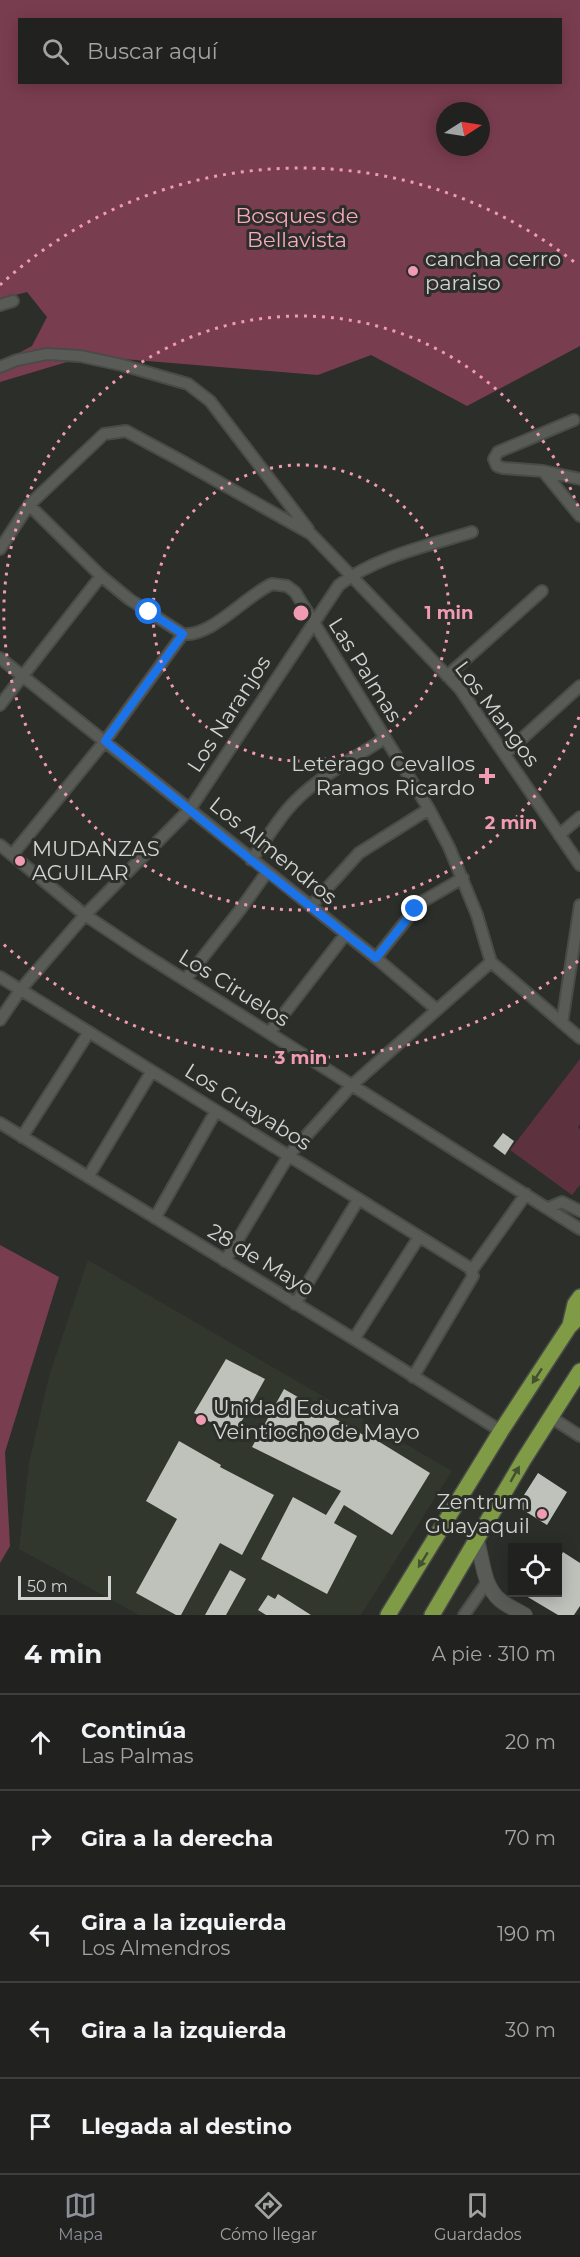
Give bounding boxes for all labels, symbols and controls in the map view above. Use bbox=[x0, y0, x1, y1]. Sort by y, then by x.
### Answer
search box bbox=[18, 18, 562, 84]
icon: search bbox=[39, 35, 72, 68]
text: Buscar aquí bbox=[87, 38, 218, 65]
north arrow bbox=[436, 102, 490, 156]
park label: Bosques de Bellavista bbox=[236, 203, 358, 252]
place label: cancha cerro paraiso bbox=[425, 246, 561, 295]
marker: cancha cerro paraiso bbox=[406, 264, 420, 278]
route start bbox=[135, 598, 161, 624]
text: 1 min bbox=[425, 602, 473, 624]
centre of rings bbox=[291, 603, 311, 623]
street label: Las Palmas bbox=[323, 613, 407, 726]
street label: Los Naranjos bbox=[182, 651, 276, 777]
street label: Los Mangos bbox=[450, 656, 545, 771]
place label: Leterago Cevallos Ramos Ricardo bbox=[291, 751, 475, 800]
marker: Leterago Cevallos Ramos Ricardo bbox=[480, 769, 494, 783]
street label: Los Almendros bbox=[205, 792, 342, 910]
text: 2 min bbox=[485, 812, 537, 834]
place label: MUDANZAS AGUILAR bbox=[32, 836, 160, 885]
marker: MUDANZAS AGUILAR bbox=[13, 854, 27, 868]
route end bbox=[401, 895, 427, 921]
street label: Los Ciruelos bbox=[174, 944, 294, 1032]
text: 3 min bbox=[274, 1047, 327, 1069]
street label: Los Guayabos bbox=[180, 1058, 316, 1155]
street label: 28 de Mayo bbox=[204, 1218, 319, 1301]
one-way arrow bbox=[532, 1368, 543, 1384]
place label: Unidad Educativa Veintiocho de Mayo bbox=[213, 1395, 420, 1444]
marker: Unidad Educativa Veintiocho de Mayo bbox=[194, 1413, 208, 1427]
one-way arrow bbox=[510, 1466, 520, 1483]
place label: Zentrum Guayaquil bbox=[425, 1489, 530, 1538]
marker: Zentrum Guayaquil bbox=[535, 1507, 549, 1521]
map controls bbox=[508, 1543, 562, 1597]
button: locate bbox=[508, 1543, 562, 1597]
one-way arrow bbox=[418, 1552, 429, 1568]
scale bar bbox=[18, 1573, 111, 1600]
text: 50 m bbox=[27, 1577, 68, 1596]
text: 4 min bbox=[24, 1638, 102, 1670]
text: A pie · 310 m bbox=[432, 1642, 556, 1666]
text: Continúa bbox=[81, 1717, 186, 1744]
icon: ahead bbox=[24, 1726, 57, 1759]
text: 20 m bbox=[505, 1730, 556, 1754]
text: Las Palmas bbox=[81, 1744, 194, 1768]
icon: right bbox=[24, 1822, 57, 1855]
text: Gira a la derecha bbox=[81, 1825, 273, 1852]
text: 70 m bbox=[505, 1826, 556, 1850]
text: Gira a la izquierda bbox=[81, 1909, 287, 1936]
icon: left bbox=[24, 1918, 57, 1951]
text: 190 m bbox=[497, 1922, 556, 1946]
text: Los Almendros bbox=[81, 1936, 230, 1960]
icon: left bbox=[24, 2014, 57, 2047]
text: Gira a la izquierda bbox=[81, 2017, 287, 2044]
text: 30 m bbox=[505, 2018, 556, 2042]
icon: arrive bbox=[24, 2110, 57, 2143]
text: Llegada al destino bbox=[81, 2113, 292, 2140]
tab: Mapa bbox=[58, 2189, 103, 2244]
tab: Cómo llegar bbox=[220, 2189, 317, 2244]
tab: Guardados bbox=[434, 2189, 522, 2244]

